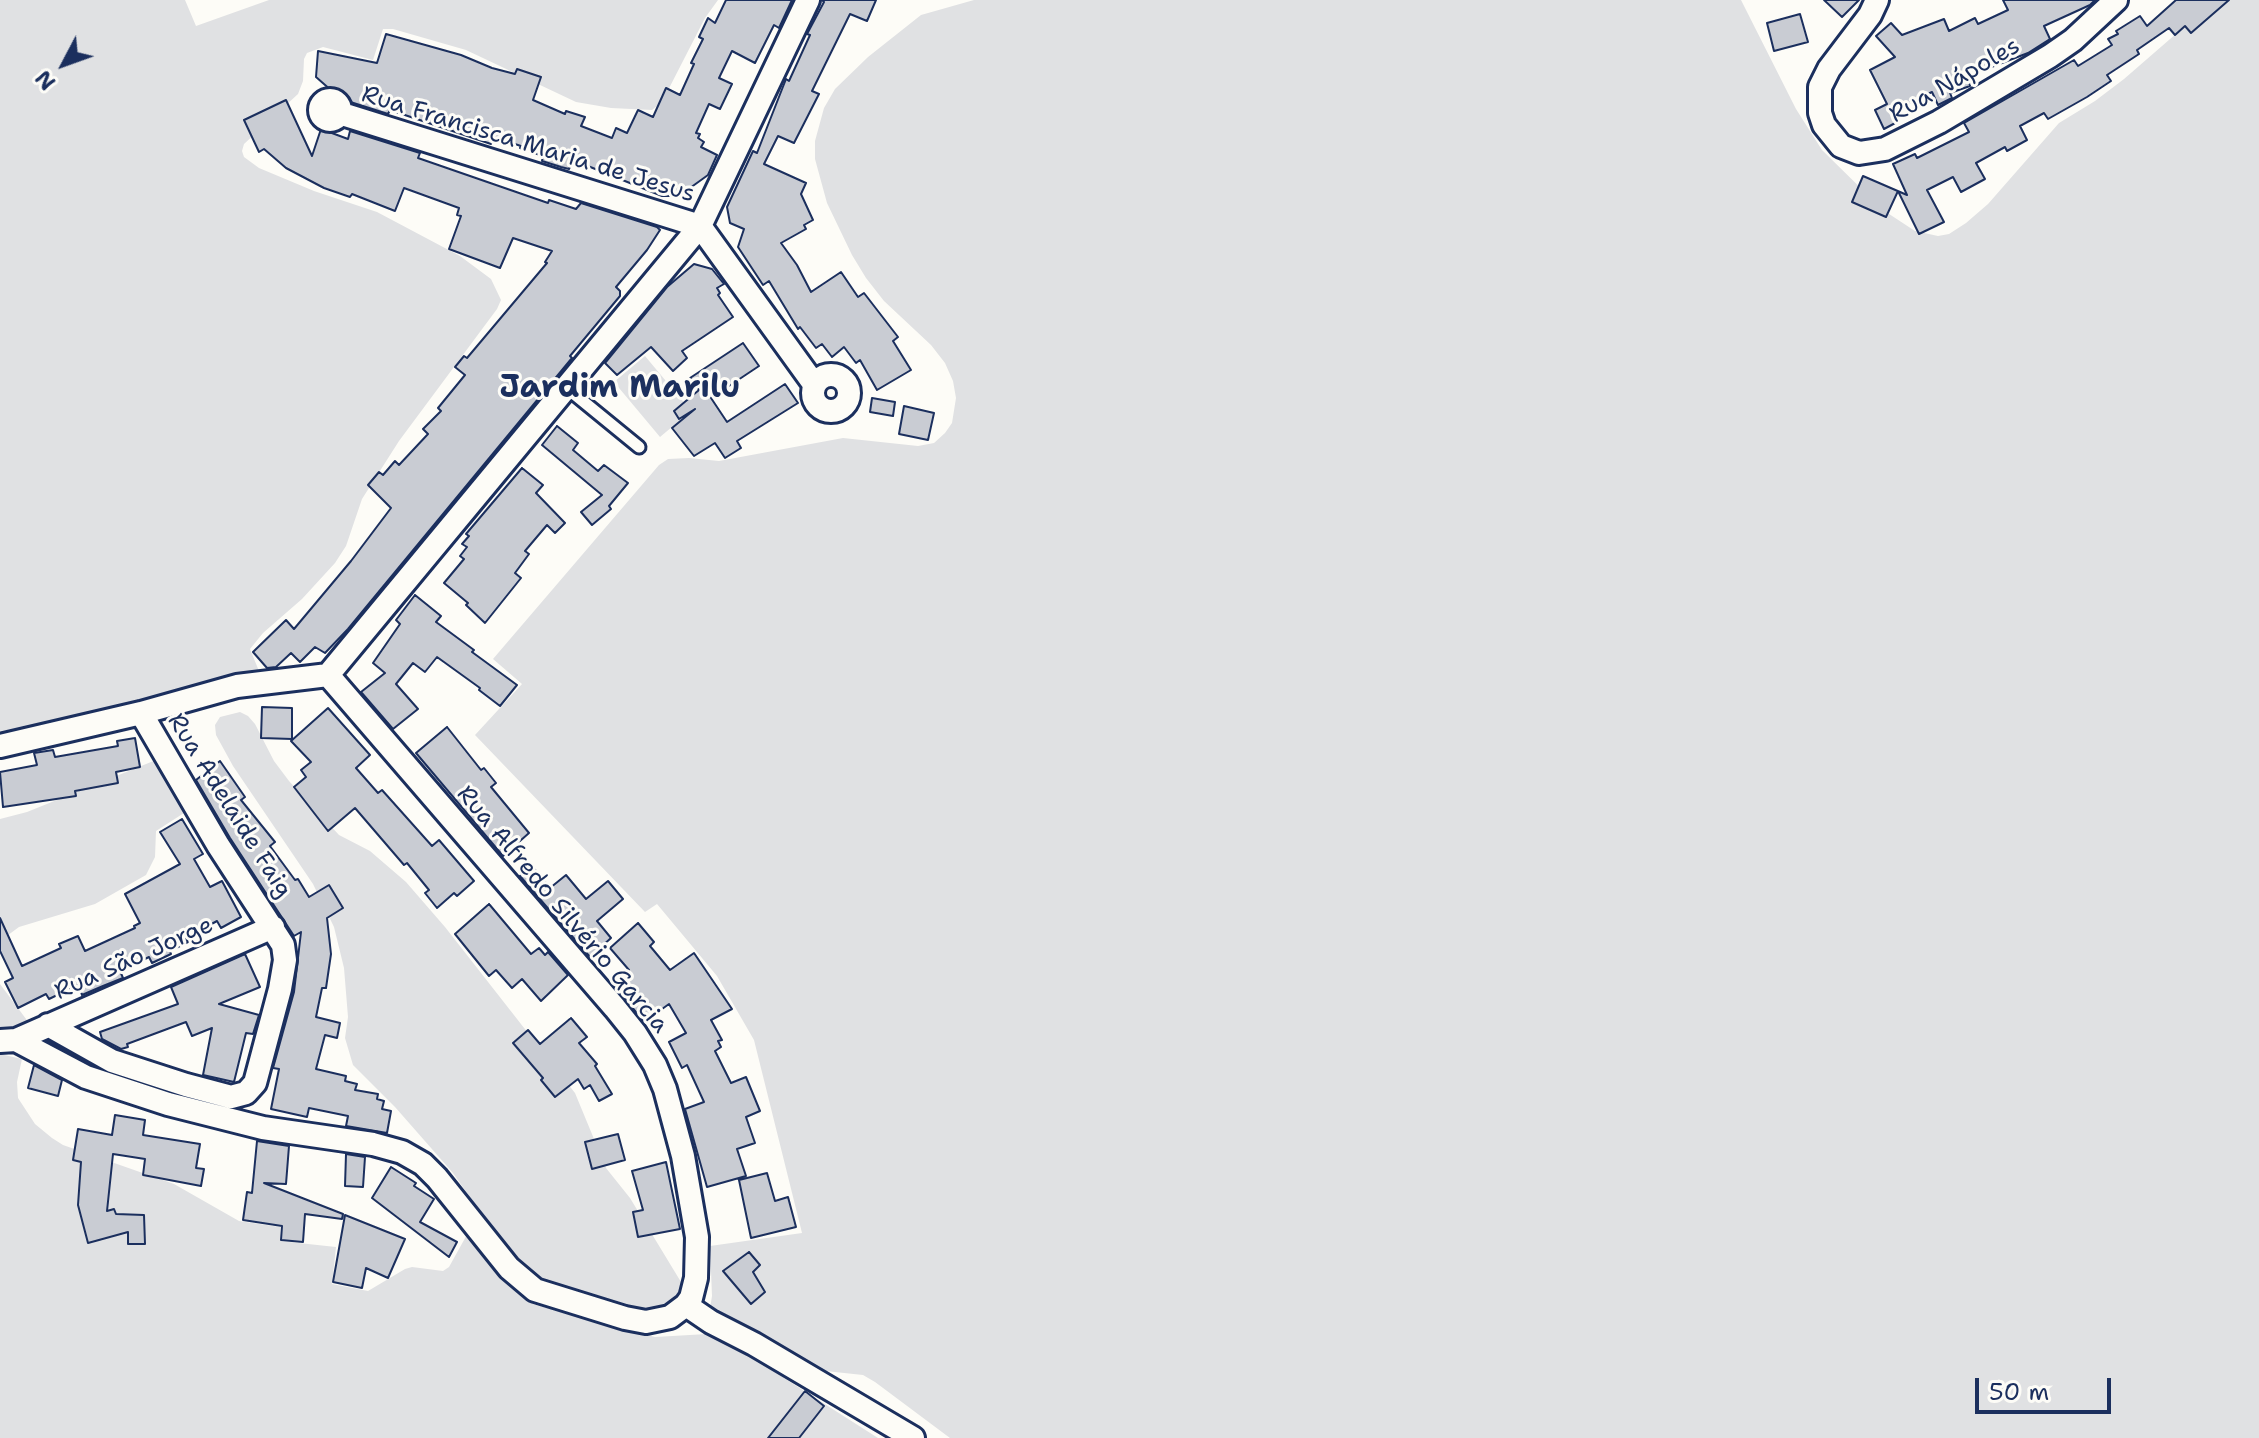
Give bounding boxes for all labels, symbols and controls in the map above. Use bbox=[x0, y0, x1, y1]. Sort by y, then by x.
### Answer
north arrow bbox=[24, 24, 104, 104]
street label: Rua Nápoles bbox=[1885, 32, 2025, 130]
text: N bbox=[29, 64, 62, 96]
street label: Rua Francisca Maria de Jesus bbox=[358, 80, 698, 210]
district label: Jardim Marilu bbox=[500, 370, 740, 408]
street label: Rua Adelaide Faig bbox=[161, 708, 297, 904]
street label: Rua Alfredo Silvério Garcia bbox=[450, 780, 674, 1040]
street label: Rua São Jorge bbox=[50, 911, 218, 1007]
scale bar bbox=[1979, 1362, 2115, 1412]
text: 50 m bbox=[1989, 1376, 2049, 1408]

